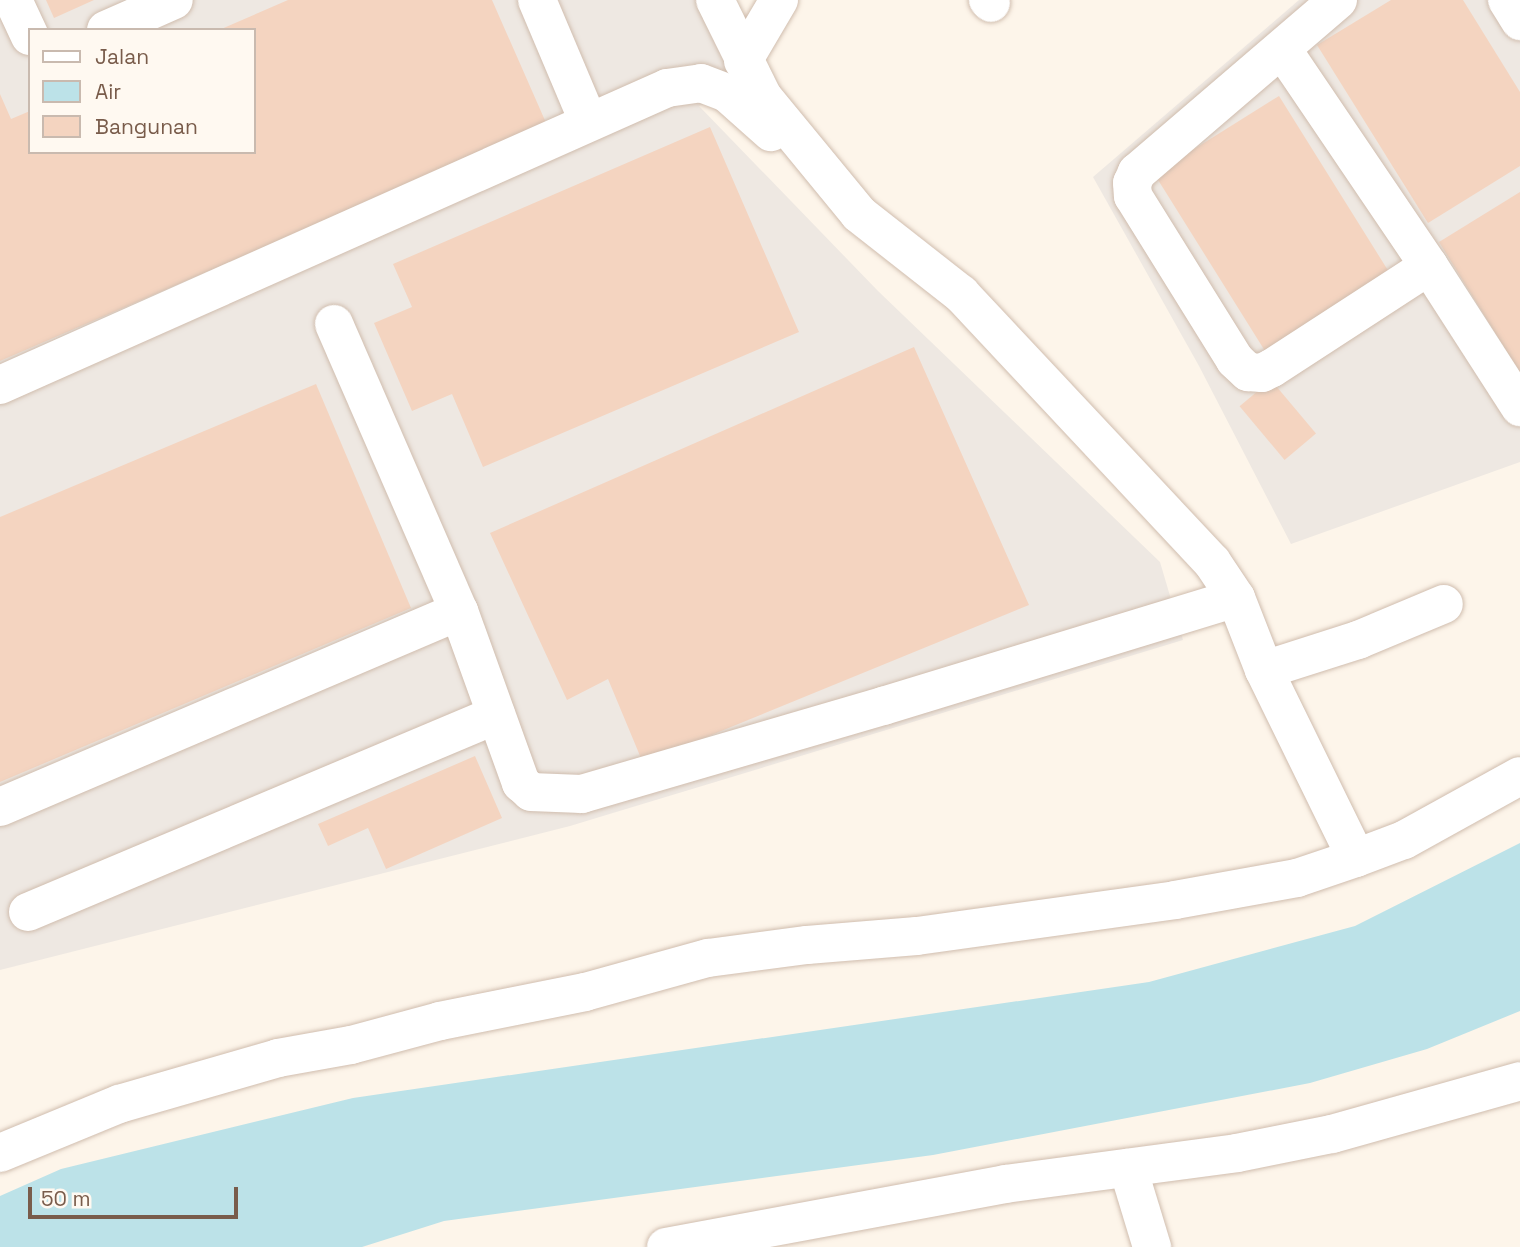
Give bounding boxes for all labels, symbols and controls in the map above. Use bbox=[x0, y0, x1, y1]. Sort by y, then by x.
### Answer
legend bbox=[28, 28, 256, 154]
text: Jalan bbox=[95, 43, 149, 70]
text: Air bbox=[95, 78, 121, 105]
text: Bangunan bbox=[95, 113, 198, 140]
scale bar bbox=[32, 1174, 242, 1218]
text: 50 m bbox=[41, 1185, 91, 1212]

